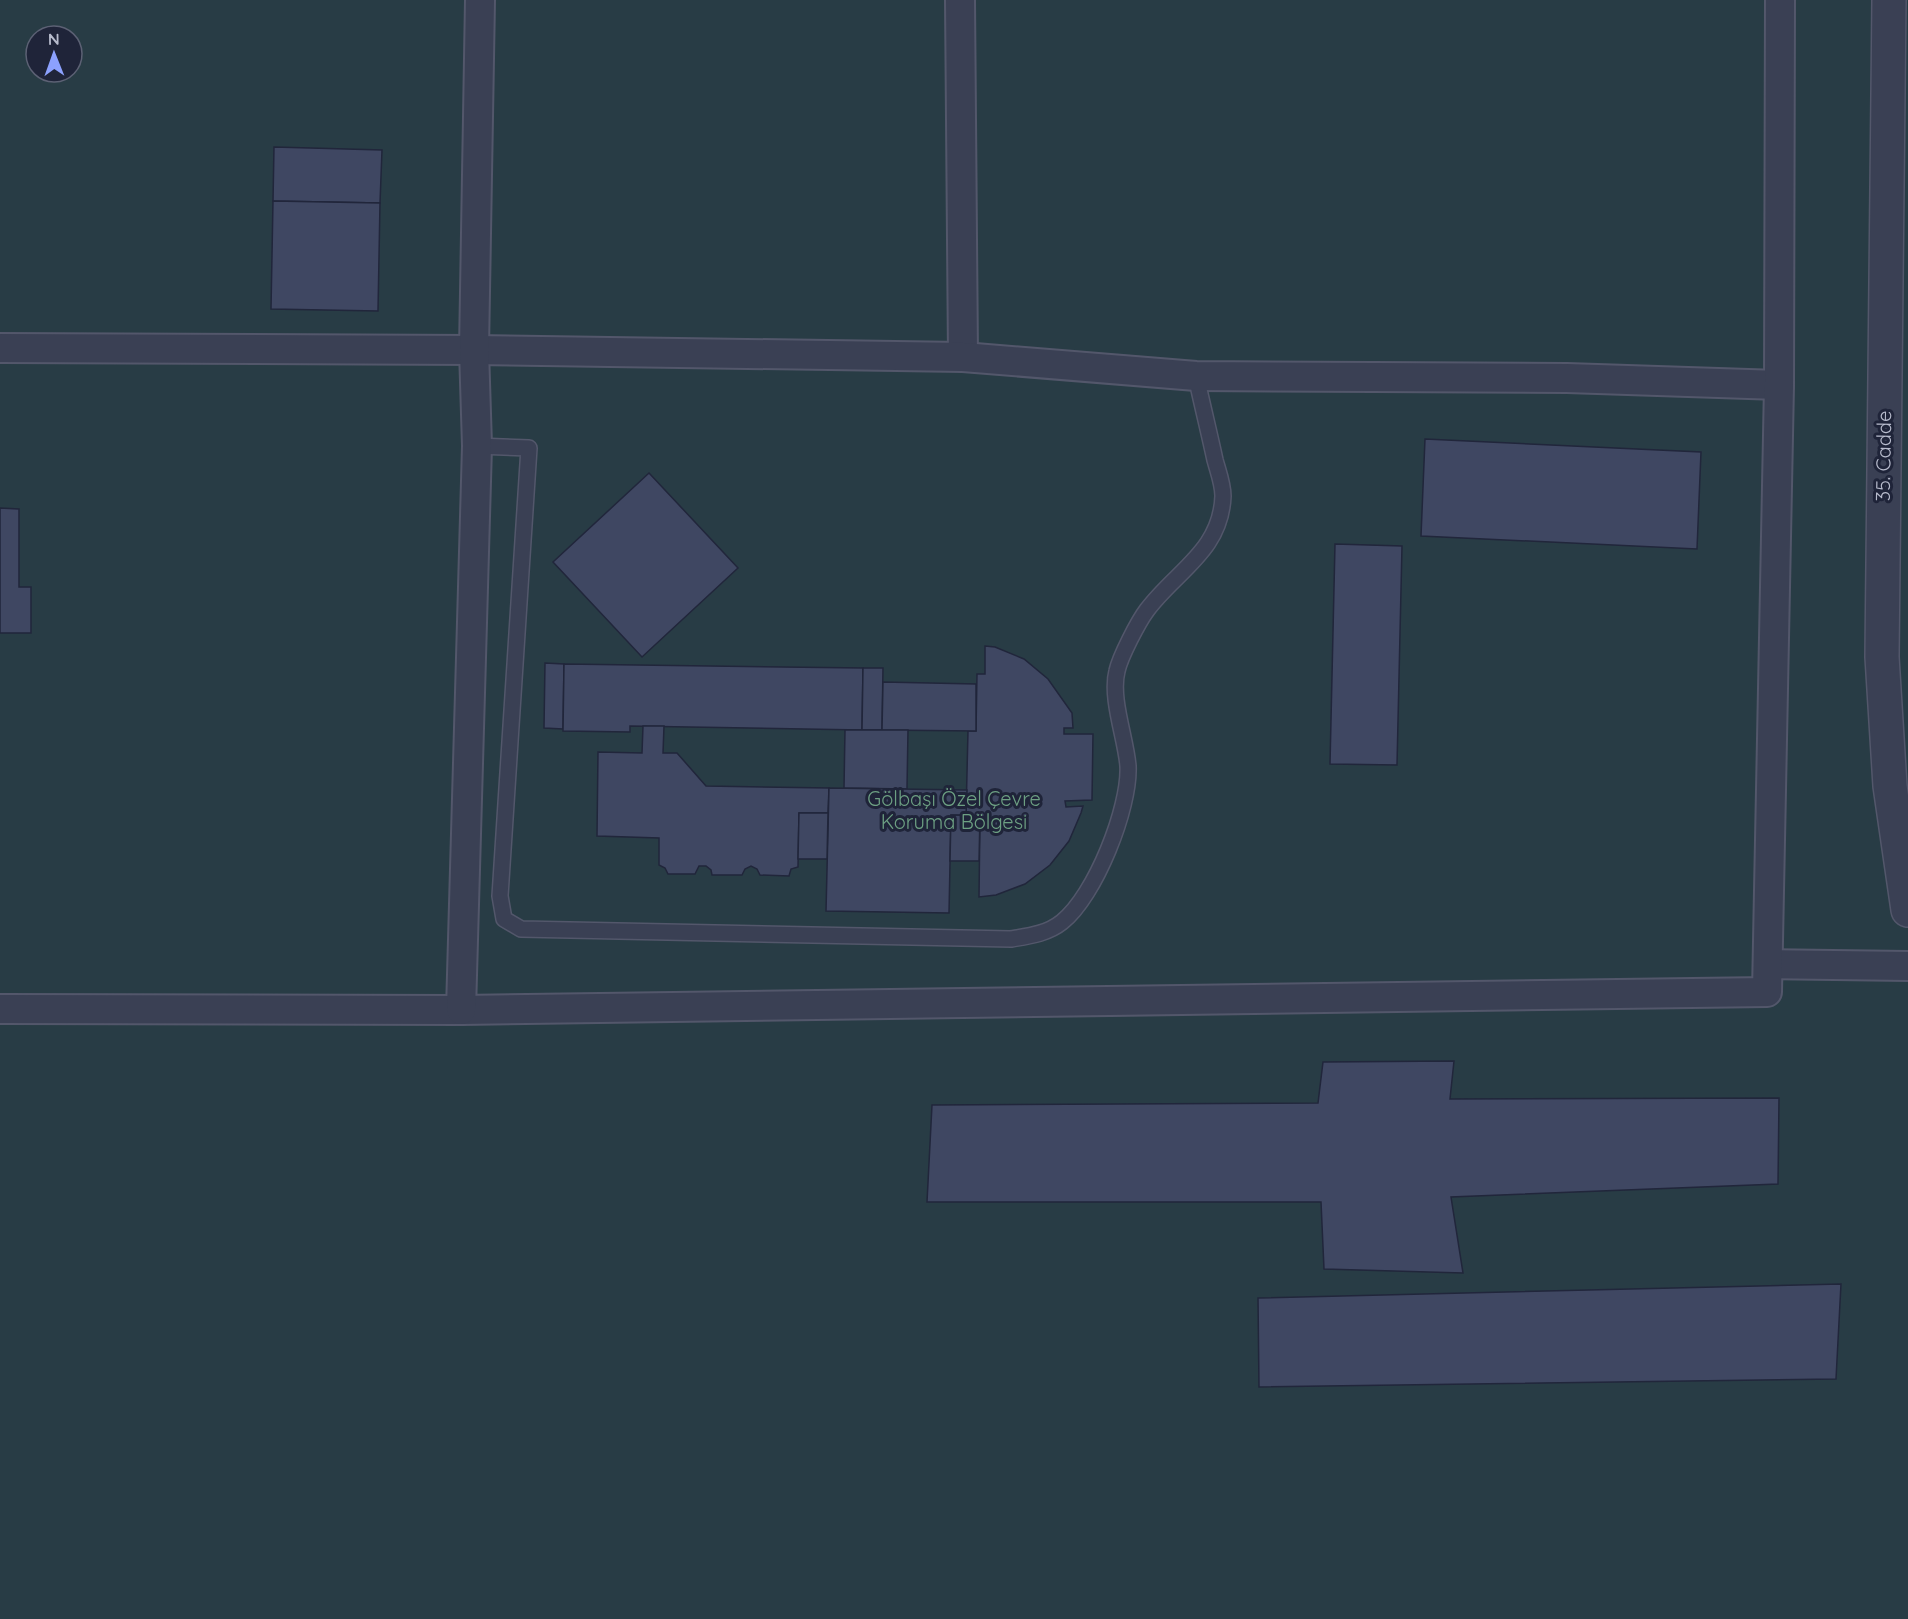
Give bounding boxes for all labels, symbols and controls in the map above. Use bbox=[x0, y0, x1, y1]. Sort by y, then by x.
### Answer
north arrow bbox=[24, 24, 84, 84]
text: N bbox=[48, 29, 60, 49]
street label: 35. Cadde bbox=[1870, 410, 1896, 502]
park label: Gölbaşı Özel Çevre Koruma Bölgesi bbox=[867, 786, 1041, 834]

